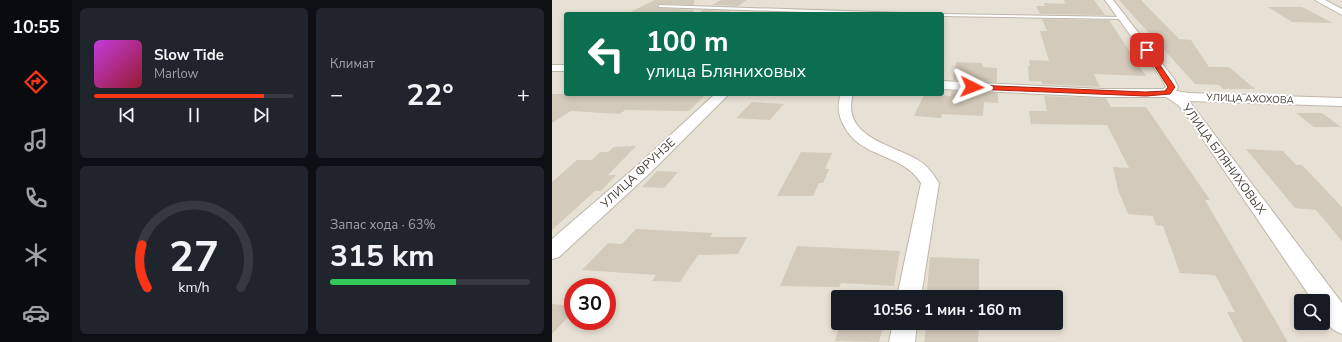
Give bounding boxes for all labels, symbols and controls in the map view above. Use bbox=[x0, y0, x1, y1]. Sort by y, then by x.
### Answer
text: 10:55 bbox=[12, 15, 60, 39]
text: 100 m bbox=[646, 23, 729, 61]
icon: left bbox=[580, 28, 632, 80]
pin bbox=[1130, 33, 1164, 67]
icon: arrive bbox=[1136, 39, 1158, 61]
text: Slow Tide bbox=[154, 45, 224, 65]
text: Климат bbox=[330, 55, 375, 73]
text: улица Бляниховых bbox=[646, 59, 806, 83]
text: Marlow bbox=[154, 65, 199, 83]
position arrow bbox=[951, 66, 993, 108]
icon: directions bbox=[22, 68, 50, 96]
text: 22° bbox=[406, 75, 454, 116]
text: − bbox=[330, 80, 343, 110]
text: + bbox=[517, 80, 530, 110]
street label: УЛИЦА АХОХОВА bbox=[1205, 90, 1295, 108]
street label: УЛИЦА БЛЯНИХОВЫХ bbox=[1178, 100, 1270, 217]
icon: previous bbox=[116, 104, 138, 126]
icon: pause bbox=[183, 104, 205, 126]
icon: next bbox=[250, 104, 272, 126]
icon: music bbox=[22, 126, 50, 154]
street label: УЛИЦА ФРУНЗЕ bbox=[597, 134, 679, 212]
icon: phone bbox=[22, 184, 50, 212]
text: Запас хода · 63% bbox=[330, 216, 436, 234]
text: 27 bbox=[169, 229, 219, 286]
text: 315 km bbox=[330, 236, 435, 277]
icon: climate bbox=[22, 241, 50, 269]
text: km/h bbox=[178, 278, 210, 297]
speed limit sign: 30 bbox=[564, 278, 616, 330]
map controls bbox=[1294, 294, 1330, 330]
button: search bbox=[1294, 294, 1330, 330]
icon: car bbox=[22, 299, 50, 327]
text: 10:56 · 1 мин · 160 m bbox=[872, 300, 1022, 320]

